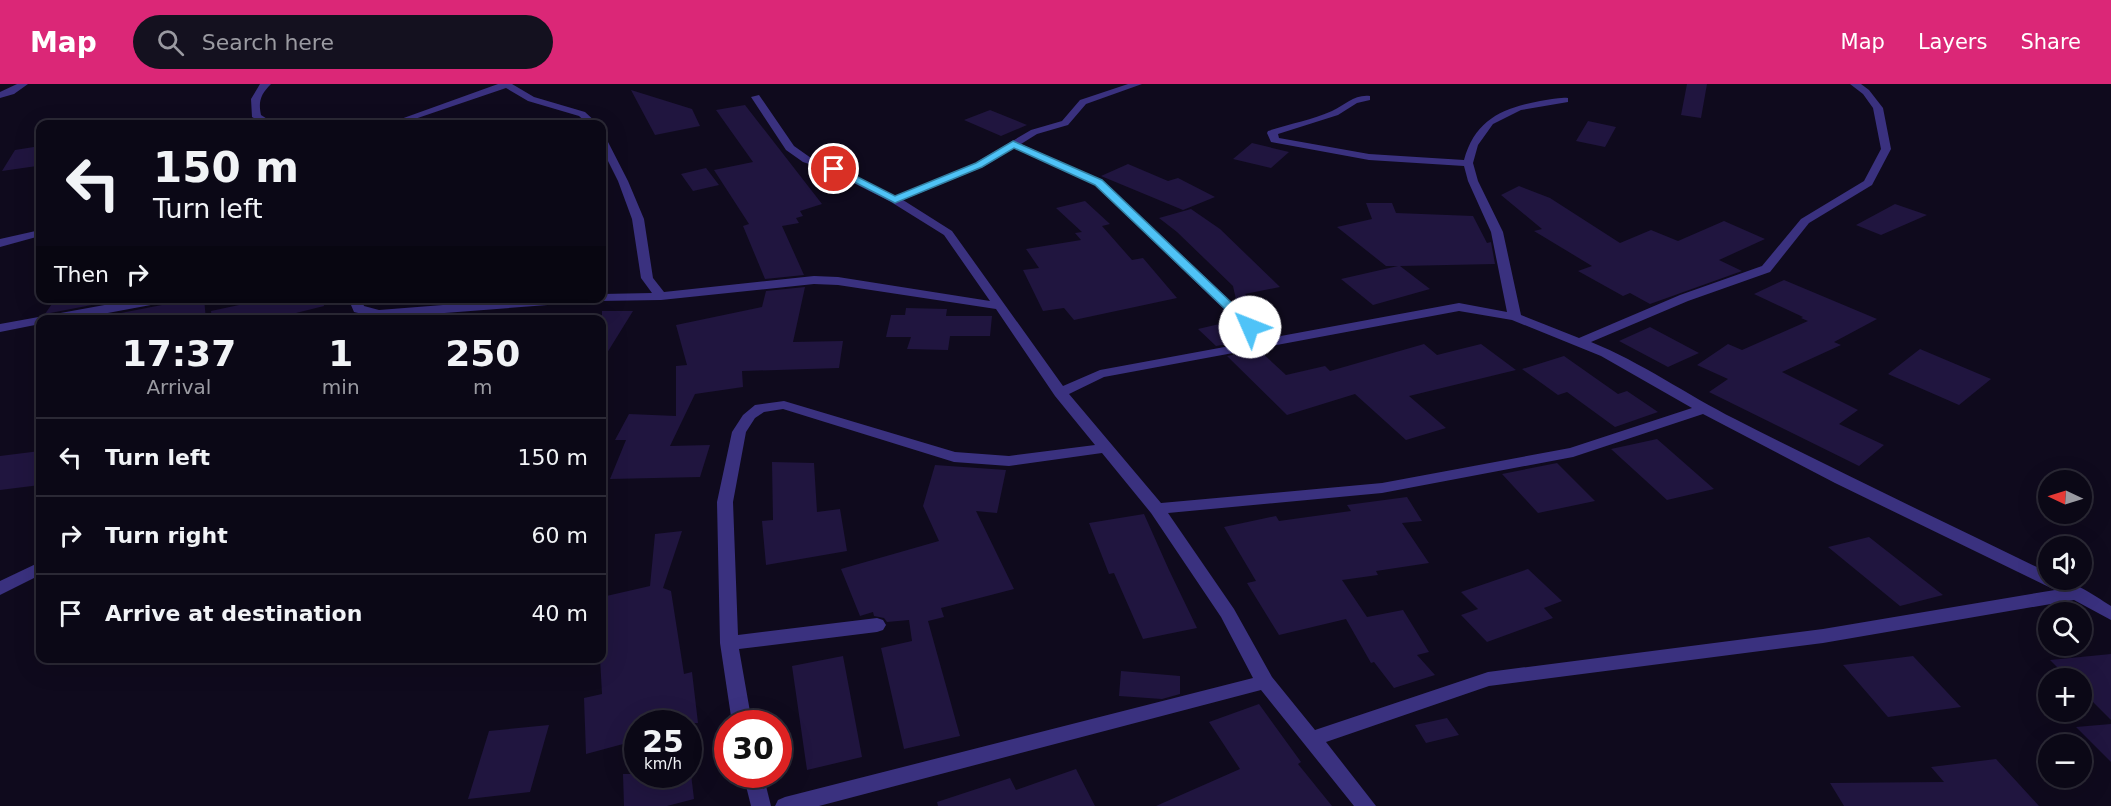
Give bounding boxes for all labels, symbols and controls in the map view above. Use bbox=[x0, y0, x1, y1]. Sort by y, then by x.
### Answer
search box bbox=[133, 15, 553, 69]
text: Map bbox=[30, 26, 97, 59]
icon: search bbox=[154, 26, 187, 59]
text: Search here bbox=[202, 30, 334, 55]
text: Map bbox=[1841, 30, 1885, 54]
text: Layers bbox=[1918, 30, 1987, 54]
text: Share bbox=[2020, 30, 2081, 54]
text: 150 m bbox=[153, 143, 299, 192]
pin bbox=[808, 143, 859, 194]
icon: left bbox=[54, 144, 132, 222]
icon: arrive bbox=[817, 152, 850, 185]
text: Turn left bbox=[153, 193, 263, 224]
icon: right bbox=[121, 258, 154, 291]
text: Then bbox=[54, 262, 109, 287]
position arrow bbox=[1218, 295, 1282, 359]
text: 17:37 bbox=[122, 333, 236, 374]
text: 1 bbox=[328, 333, 353, 374]
text: 250 bbox=[445, 333, 520, 374]
text: Arrival bbox=[146, 375, 211, 399]
text: min bbox=[322, 375, 360, 399]
text: m bbox=[473, 375, 493, 399]
icon: left bbox=[54, 441, 87, 474]
text: Turn left bbox=[105, 445, 210, 470]
text: 150 m bbox=[518, 445, 588, 470]
north arrow bbox=[2038, 470, 2092, 524]
map controls bbox=[2038, 470, 2092, 788]
icon: right bbox=[54, 519, 87, 552]
text: Turn right bbox=[105, 523, 228, 548]
text: 60 m bbox=[532, 523, 588, 548]
button: sound bbox=[2038, 536, 2092, 590]
icon: arrive bbox=[54, 597, 87, 630]
text: Arrive at destination bbox=[105, 601, 362, 626]
text: 40 m bbox=[532, 601, 588, 626]
button: search bbox=[2038, 602, 2092, 656]
button: + bbox=[2038, 668, 2092, 722]
speed limit sign: 30 bbox=[714, 710, 792, 788]
text: 25 bbox=[642, 724, 684, 759]
button: − bbox=[2038, 734, 2092, 788]
text: km/h bbox=[644, 755, 682, 773]

